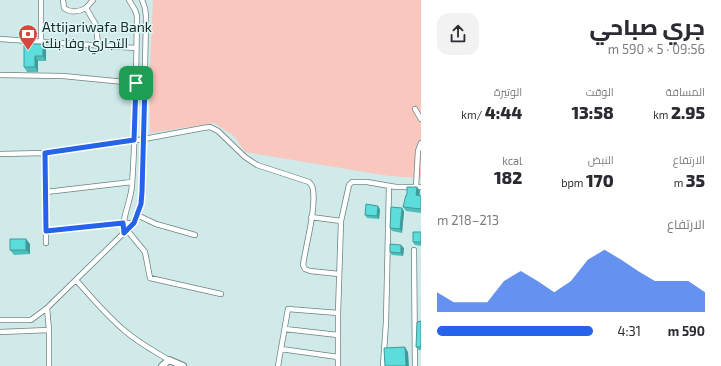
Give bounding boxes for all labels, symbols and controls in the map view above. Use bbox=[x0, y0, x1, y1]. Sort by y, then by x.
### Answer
button: share bbox=[437, 13, 479, 55]
text: جري صباحي bbox=[589, 13, 705, 39]
place label: Attijariwafa Bank التجاري وفا بنك bbox=[42, 18, 152, 55]
bank icon: Attijariwafa Bank التجاري وفا بنك bbox=[17, 23, 39, 51]
text: 09:56 · 5 × 590 m bbox=[608, 41, 705, 57]
pin bbox=[119, 66, 153, 100]
icon: arrive bbox=[125, 72, 147, 94]
text: الوتيرة bbox=[494, 85, 522, 98]
text: الوقت bbox=[586, 85, 614, 98]
text: المسافة bbox=[666, 85, 705, 98]
text: 4:44 bbox=[485, 102, 522, 122]
text: 13:58 bbox=[571, 102, 614, 122]
text: 2.95 bbox=[671, 102, 705, 122]
text: /km bbox=[461, 108, 485, 121]
text: km bbox=[653, 108, 671, 121]
text: النبض bbox=[588, 153, 614, 166]
text: الارتفاع bbox=[673, 153, 705, 166]
text: kcal bbox=[502, 154, 522, 167]
text: 182 bbox=[494, 167, 522, 187]
text: 170 bbox=[586, 170, 614, 190]
text: 35 bbox=[686, 170, 705, 190]
text: bpm bbox=[561, 176, 586, 189]
text: m bbox=[674, 176, 686, 189]
text: 213–218 m bbox=[437, 212, 499, 228]
text: الارتفاع bbox=[667, 216, 705, 232]
text: 4:31 bbox=[618, 323, 641, 339]
text: 590 m bbox=[668, 323, 705, 339]

